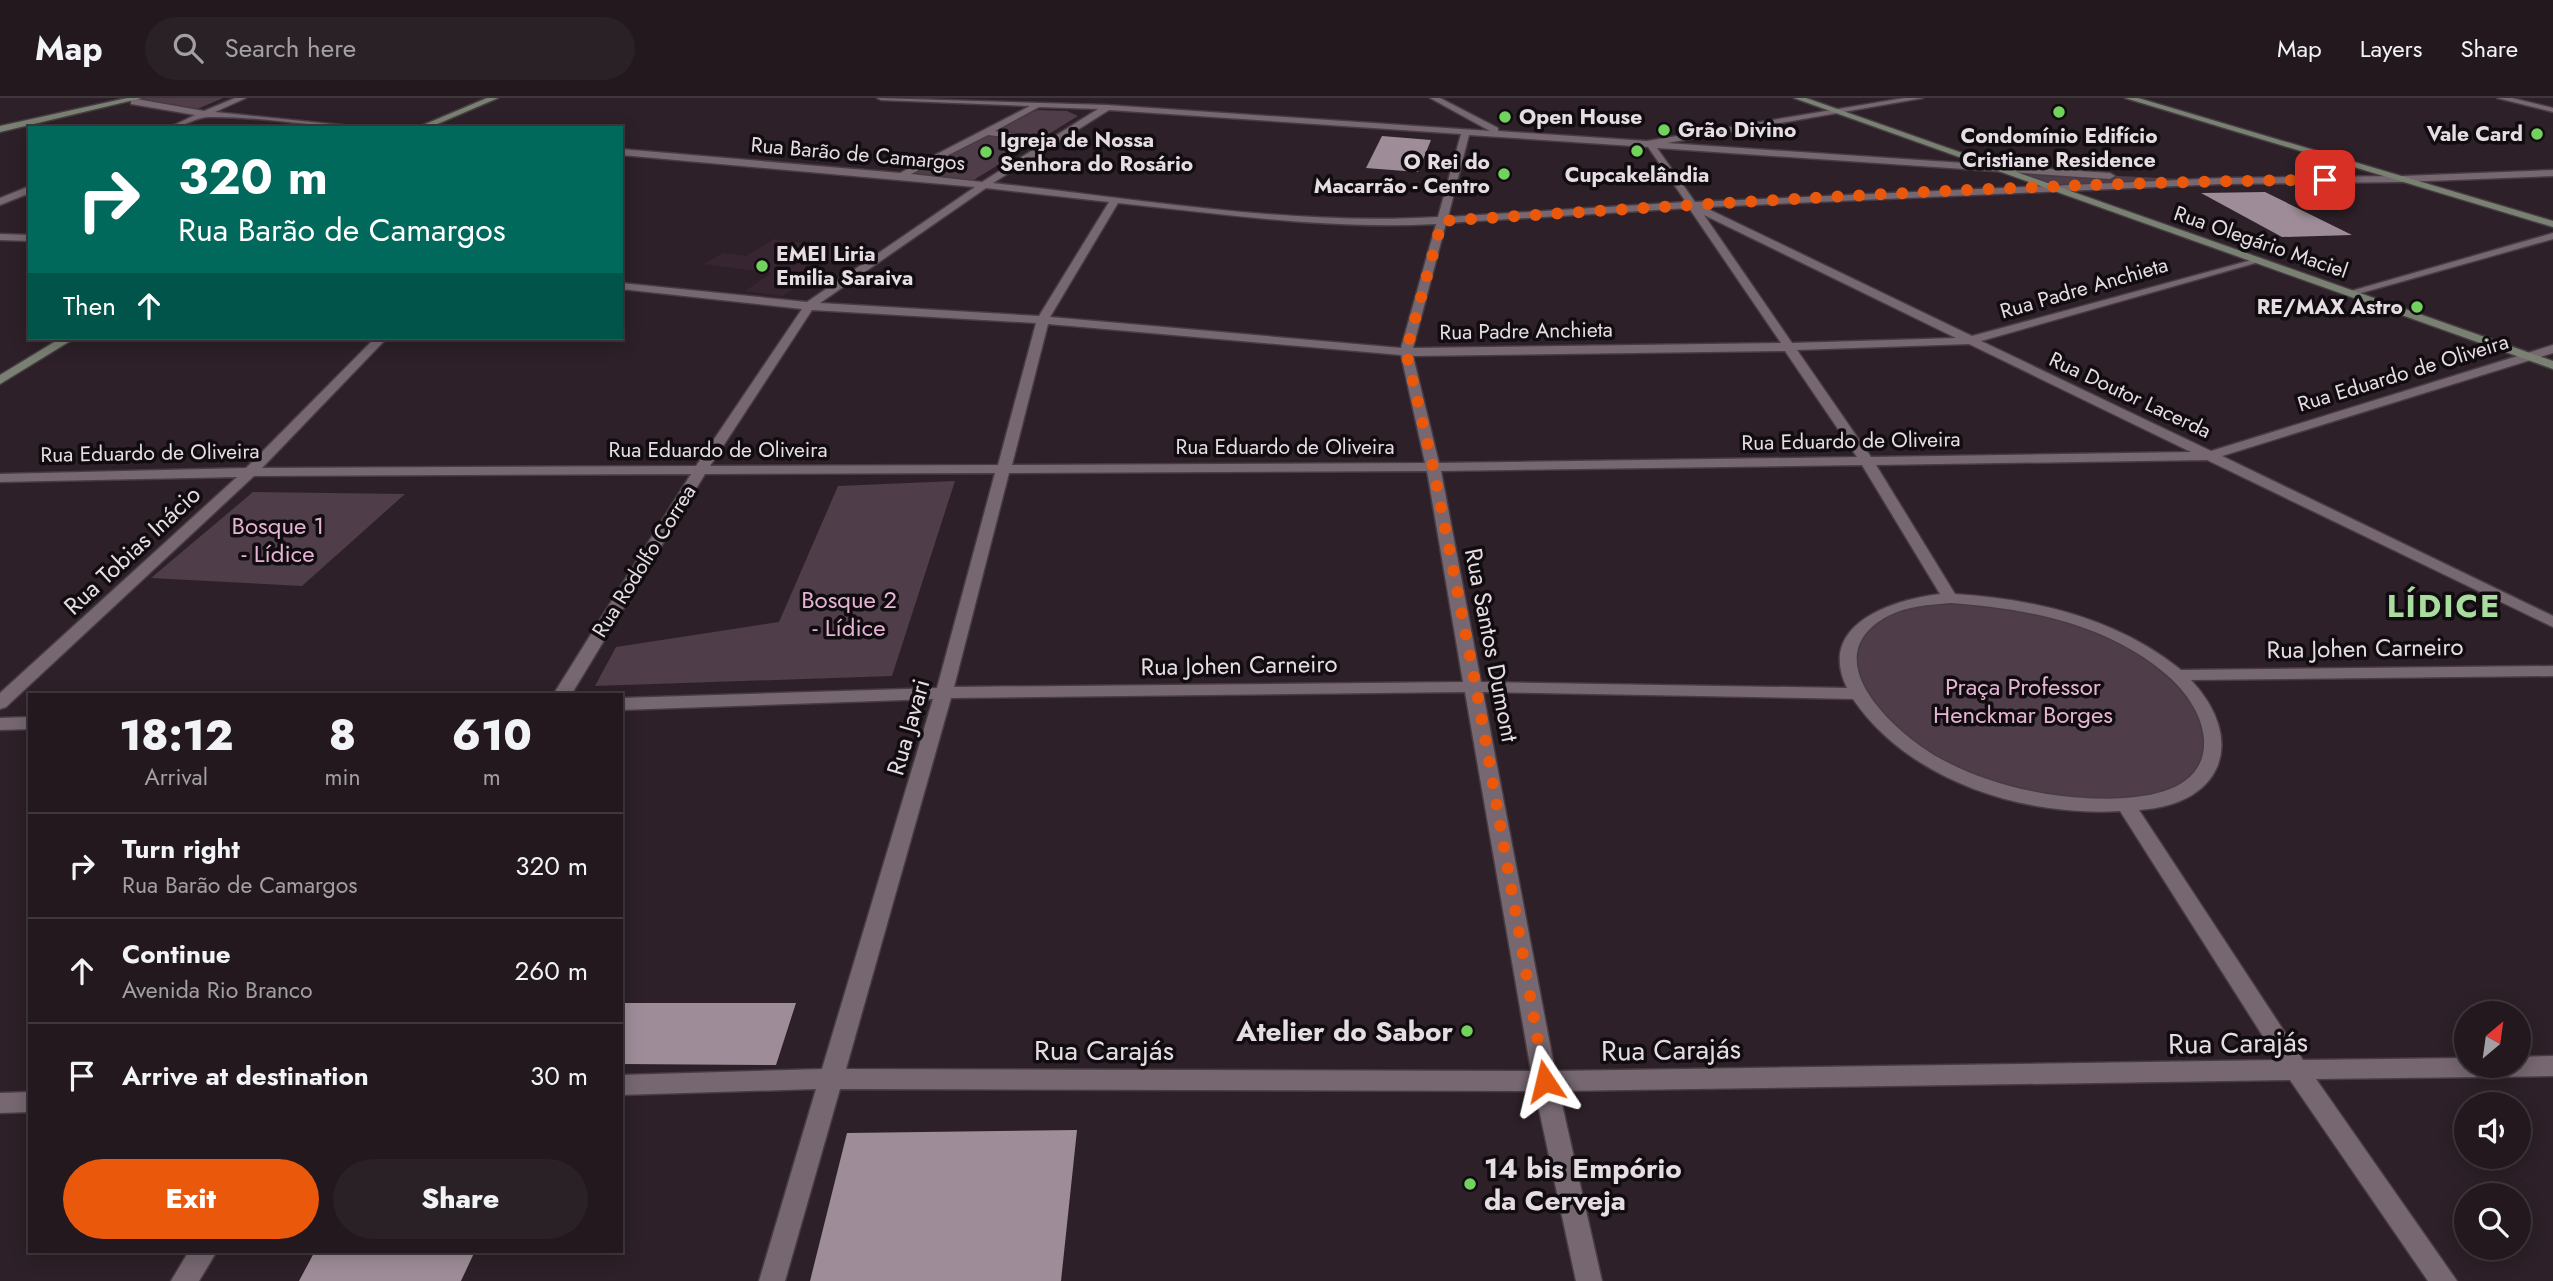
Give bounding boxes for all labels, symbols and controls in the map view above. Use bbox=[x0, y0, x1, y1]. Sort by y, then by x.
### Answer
search box bbox=[145, 17, 635, 80]
text: Map bbox=[35, 25, 103, 72]
icon: search bbox=[169, 29, 207, 67]
text: Search here bbox=[225, 29, 356, 67]
text: Map bbox=[2277, 31, 2322, 66]
text: Layers bbox=[2360, 31, 2422, 66]
text: Share bbox=[2460, 31, 2518, 66]
place label: Open House bbox=[1519, 102, 1642, 132]
marker: Condomínio Edifício Cristiane Residence bbox=[2051, 104, 2067, 120]
marker: Open House bbox=[1497, 109, 1513, 125]
place label: Grão Divino bbox=[1678, 115, 1796, 145]
place label: Vale Card bbox=[2426, 119, 2523, 149]
place label: Condomínio Edifício Cristiane Residence bbox=[1960, 121, 2158, 175]
marker: Grão Divino bbox=[1656, 122, 1672, 138]
place label: Igreja de Nossa Senhora do Rosário bbox=[1000, 125, 1193, 179]
marker: Vale Card bbox=[2529, 126, 2545, 142]
street label: Rua Barão de Camargos bbox=[750, 130, 966, 178]
text: 320 m bbox=[178, 142, 328, 212]
marker: Cupcakelândia bbox=[1629, 143, 1645, 159]
marker: Igreja de Nossa Senhora do Rosário bbox=[978, 144, 994, 160]
place label: O Rei do Macarrão - Centro bbox=[1314, 147, 1490, 201]
pin bbox=[2295, 150, 2355, 210]
icon: right bbox=[63, 154, 154, 245]
place label: Cupcakelândia bbox=[1565, 160, 1709, 190]
icon: arrive bbox=[2306, 161, 2344, 199]
marker: O Rei do Macarrão - Centro bbox=[1496, 166, 1512, 182]
street label: Rua Olegário Maciel bbox=[2170, 198, 2352, 286]
text: Rua Barão de Camargos bbox=[178, 207, 506, 253]
place label: EMEI Liria Emilia Saraiva bbox=[776, 239, 913, 293]
street label: Rua Padre Anchieta bbox=[1996, 250, 2172, 326]
marker: EMEI Liria Emilia Saraiva bbox=[754, 258, 770, 274]
text: Then bbox=[63, 287, 116, 325]
icon: ahead bbox=[130, 287, 168, 325]
place label: RE/MAX Astro bbox=[2257, 292, 2403, 322]
marker: RE/MAX Astro bbox=[2409, 299, 2425, 315]
street label: Rua Padre Anchieta bbox=[1439, 314, 1613, 348]
street label: Rua Eduardo de Oliveira bbox=[2294, 327, 2512, 419]
street label: Rua Doutor Lacerda bbox=[2044, 344, 2216, 446]
street label: Rua Eduardo de Oliveira bbox=[1741, 424, 1961, 458]
street label: Rua Eduardo de Oliveira bbox=[1175, 432, 1395, 462]
street label: Rua Eduardo de Oliveira bbox=[608, 435, 828, 465]
street label: Rua Eduardo de Oliveira bbox=[40, 436, 260, 470]
street label: Rua Tobias Inácio bbox=[56, 477, 208, 623]
street label: Rua Rodolfo Correa bbox=[585, 479, 703, 643]
park label: Bosque 1 - Lídice bbox=[232, 508, 324, 571]
street label: Rua Santos Dumont bbox=[1456, 545, 1528, 745]
park label: Bosque 2 - Lídice bbox=[801, 582, 897, 645]
district label: LÍDICE bbox=[2387, 583, 2501, 629]
street label: Rua Johen Carneiro bbox=[2266, 629, 2464, 667]
street label: Rua Johen Carneiro bbox=[1140, 646, 1338, 684]
park label: Praça Professor Henckmar Borges bbox=[1933, 669, 2113, 732]
street label: Rua Javari bbox=[878, 675, 938, 779]
text: 18:12 bbox=[119, 705, 233, 766]
text: 8 bbox=[329, 705, 356, 766]
text: 610 bbox=[452, 705, 532, 766]
text: Arrival bbox=[145, 760, 208, 794]
text: min bbox=[325, 760, 361, 794]
text: m bbox=[483, 760, 501, 794]
text: Turn right bbox=[122, 830, 240, 868]
icon: right bbox=[63, 847, 101, 885]
text: 320 m bbox=[515, 847, 588, 885]
text: Rua Barão de Camargos bbox=[122, 868, 357, 902]
text: Continue bbox=[122, 935, 231, 973]
icon: ahead bbox=[63, 952, 101, 990]
text: 260 m bbox=[515, 952, 588, 990]
text: Avenida Rio Branco bbox=[122, 973, 313, 1007]
north arrow bbox=[2454, 1001, 2530, 1078]
map controls bbox=[2454, 1001, 2531, 1260]
place label: Atelier do Sabor bbox=[1235, 1011, 1453, 1052]
street label: Rua Carajás bbox=[2168, 1021, 2308, 1065]
marker: Atelier do Sabor bbox=[1459, 1023, 1475, 1039]
street label: Rua Carajás bbox=[1601, 1028, 1741, 1072]
street label: Rua Carajás bbox=[1034, 1030, 1174, 1071]
position arrow bbox=[1508, 1044, 1582, 1118]
icon: arrive bbox=[63, 1057, 101, 1095]
text: Arrive at destination bbox=[122, 1057, 369, 1095]
text: 30 m bbox=[530, 1057, 588, 1095]
button: sound bbox=[2454, 1092, 2531, 1169]
place label: 14 bis Empório da Cerveja bbox=[1484, 1148, 1682, 1221]
button: Exit bbox=[63, 1159, 319, 1239]
button: Share bbox=[333, 1159, 588, 1239]
marker: 14 bis Empório da Cerveja bbox=[1462, 1176, 1478, 1192]
button: search bbox=[2454, 1183, 2531, 1260]

